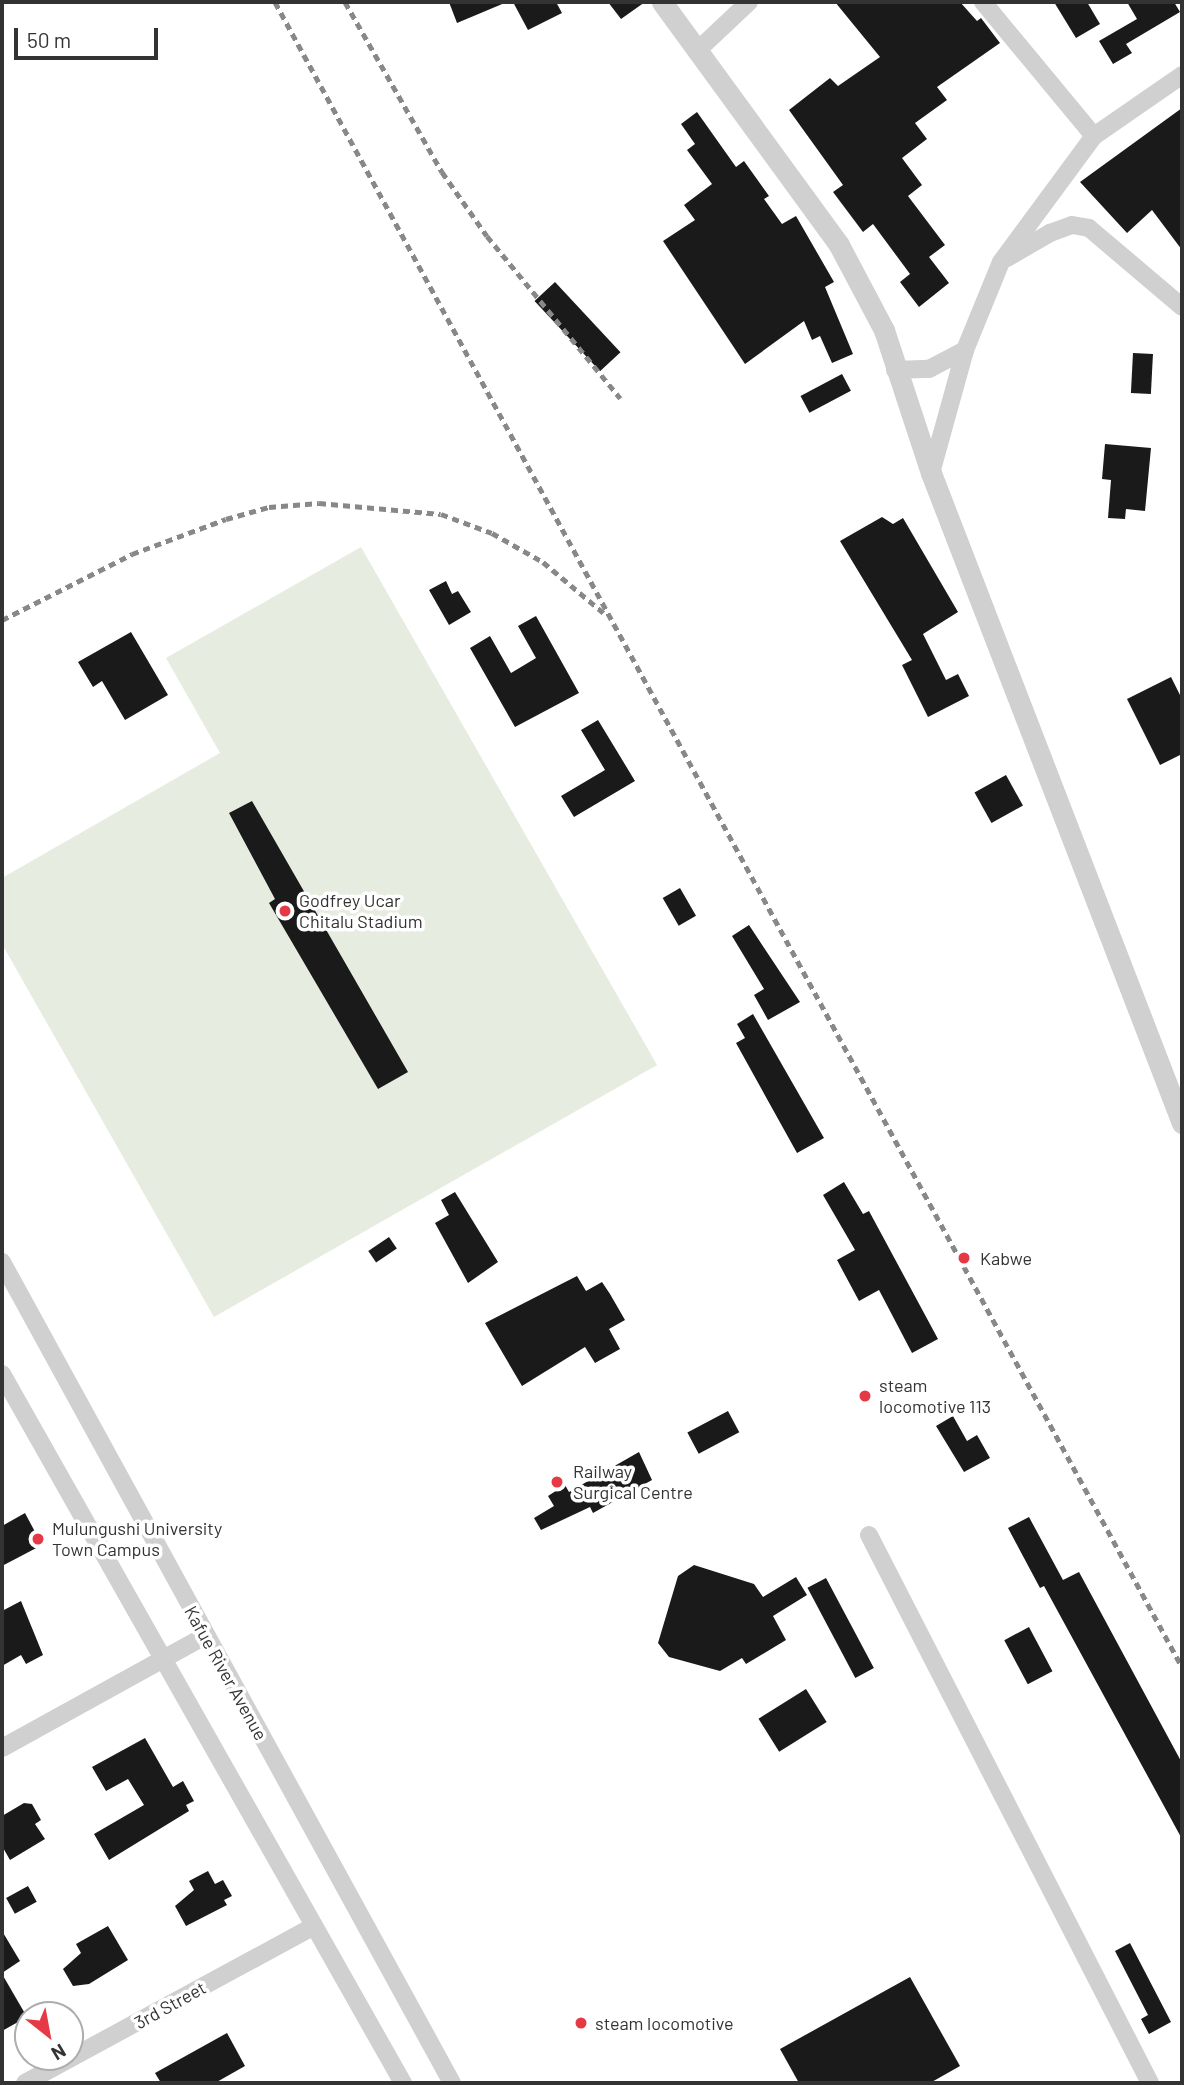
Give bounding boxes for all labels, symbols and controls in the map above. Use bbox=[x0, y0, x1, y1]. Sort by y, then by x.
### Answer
scale bar bbox=[18, 14, 161, 58]
text: 50 m bbox=[27, 27, 71, 52]
place label: Godfrey Ucar Chitalu Stadium bbox=[299, 890, 423, 932]
marker: Godfrey Ucar Chitalu Stadium bbox=[277, 903, 293, 919]
place label: Kabwe bbox=[980, 1247, 1032, 1269]
marker: Kabwe bbox=[954, 1248, 974, 1268]
place label: steam locomotive 113 bbox=[879, 1375, 991, 1418]
marker: steam locomotive 113 bbox=[857, 1388, 873, 1404]
place label: Railway Surgical Centre bbox=[573, 1461, 693, 1504]
marker: Railway Surgical Centre bbox=[547, 1472, 567, 1492]
place label: Mulungushi University Town Campus bbox=[52, 1518, 222, 1560]
marker: Mulungushi University Town Campus bbox=[30, 1531, 46, 1547]
street label: Kafue River Avenue bbox=[180, 1602, 272, 1744]
street label: 3rd Street bbox=[131, 1977, 209, 2033]
north arrow bbox=[14, 2001, 84, 2071]
place label: steam locomotive bbox=[595, 2012, 734, 2034]
marker: steam locomotive bbox=[573, 2015, 589, 2031]
text: N bbox=[48, 2040, 70, 2066]

